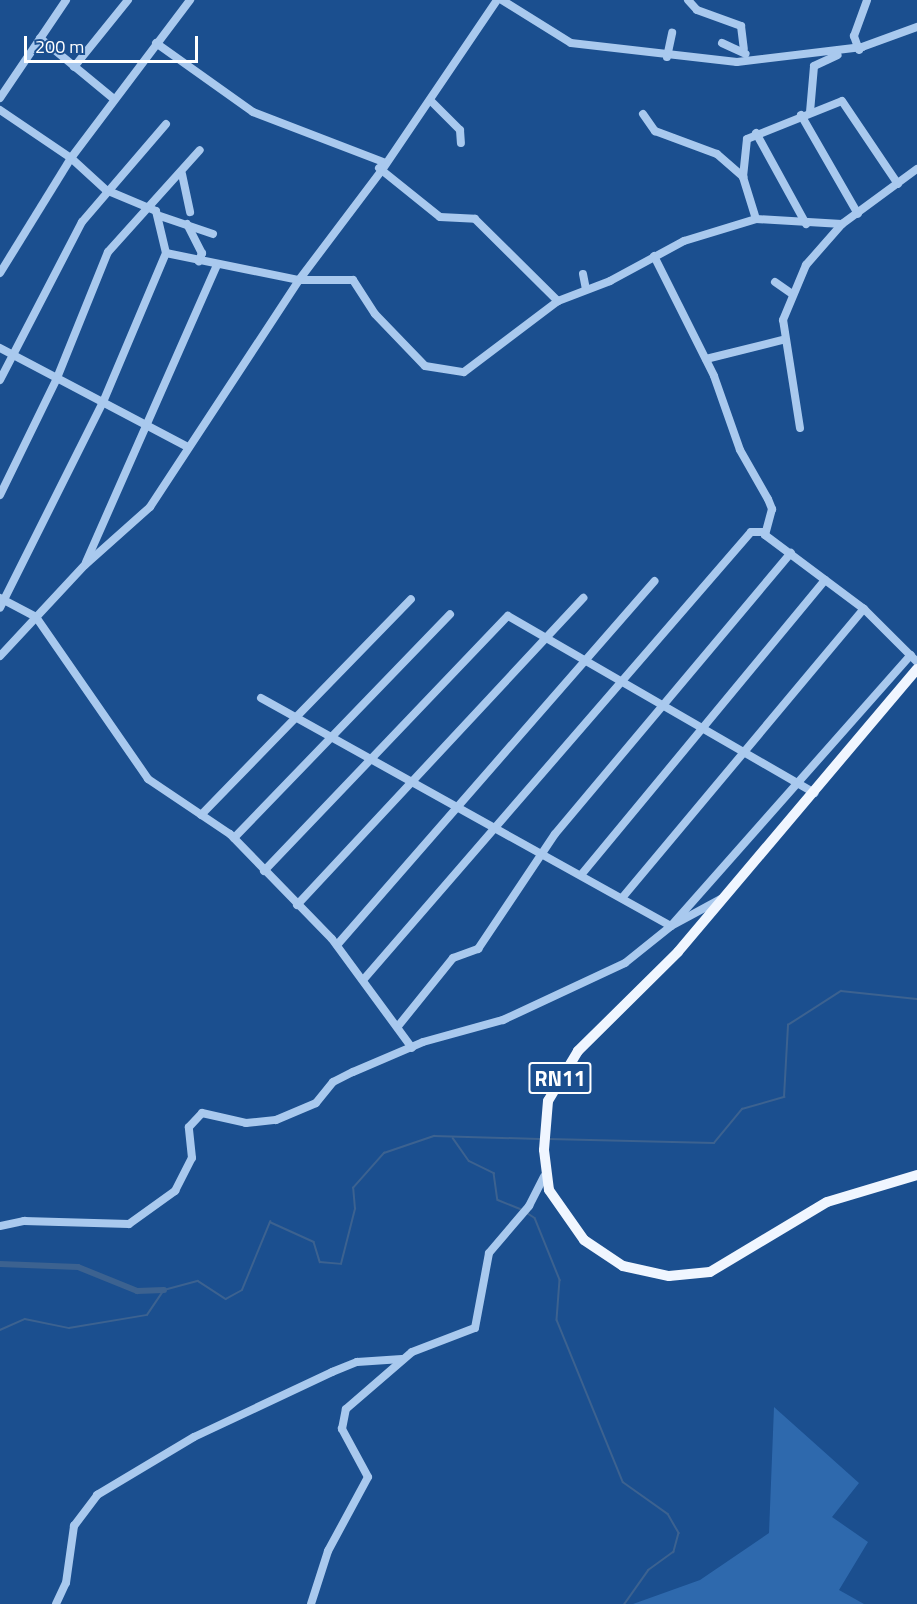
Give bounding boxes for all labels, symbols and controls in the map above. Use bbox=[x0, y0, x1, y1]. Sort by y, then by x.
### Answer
scale bar bbox=[27, 24, 201, 62]
text: 200 m bbox=[35, 33, 84, 60]
road number: RN11 bbox=[527, 1060, 593, 1096]

